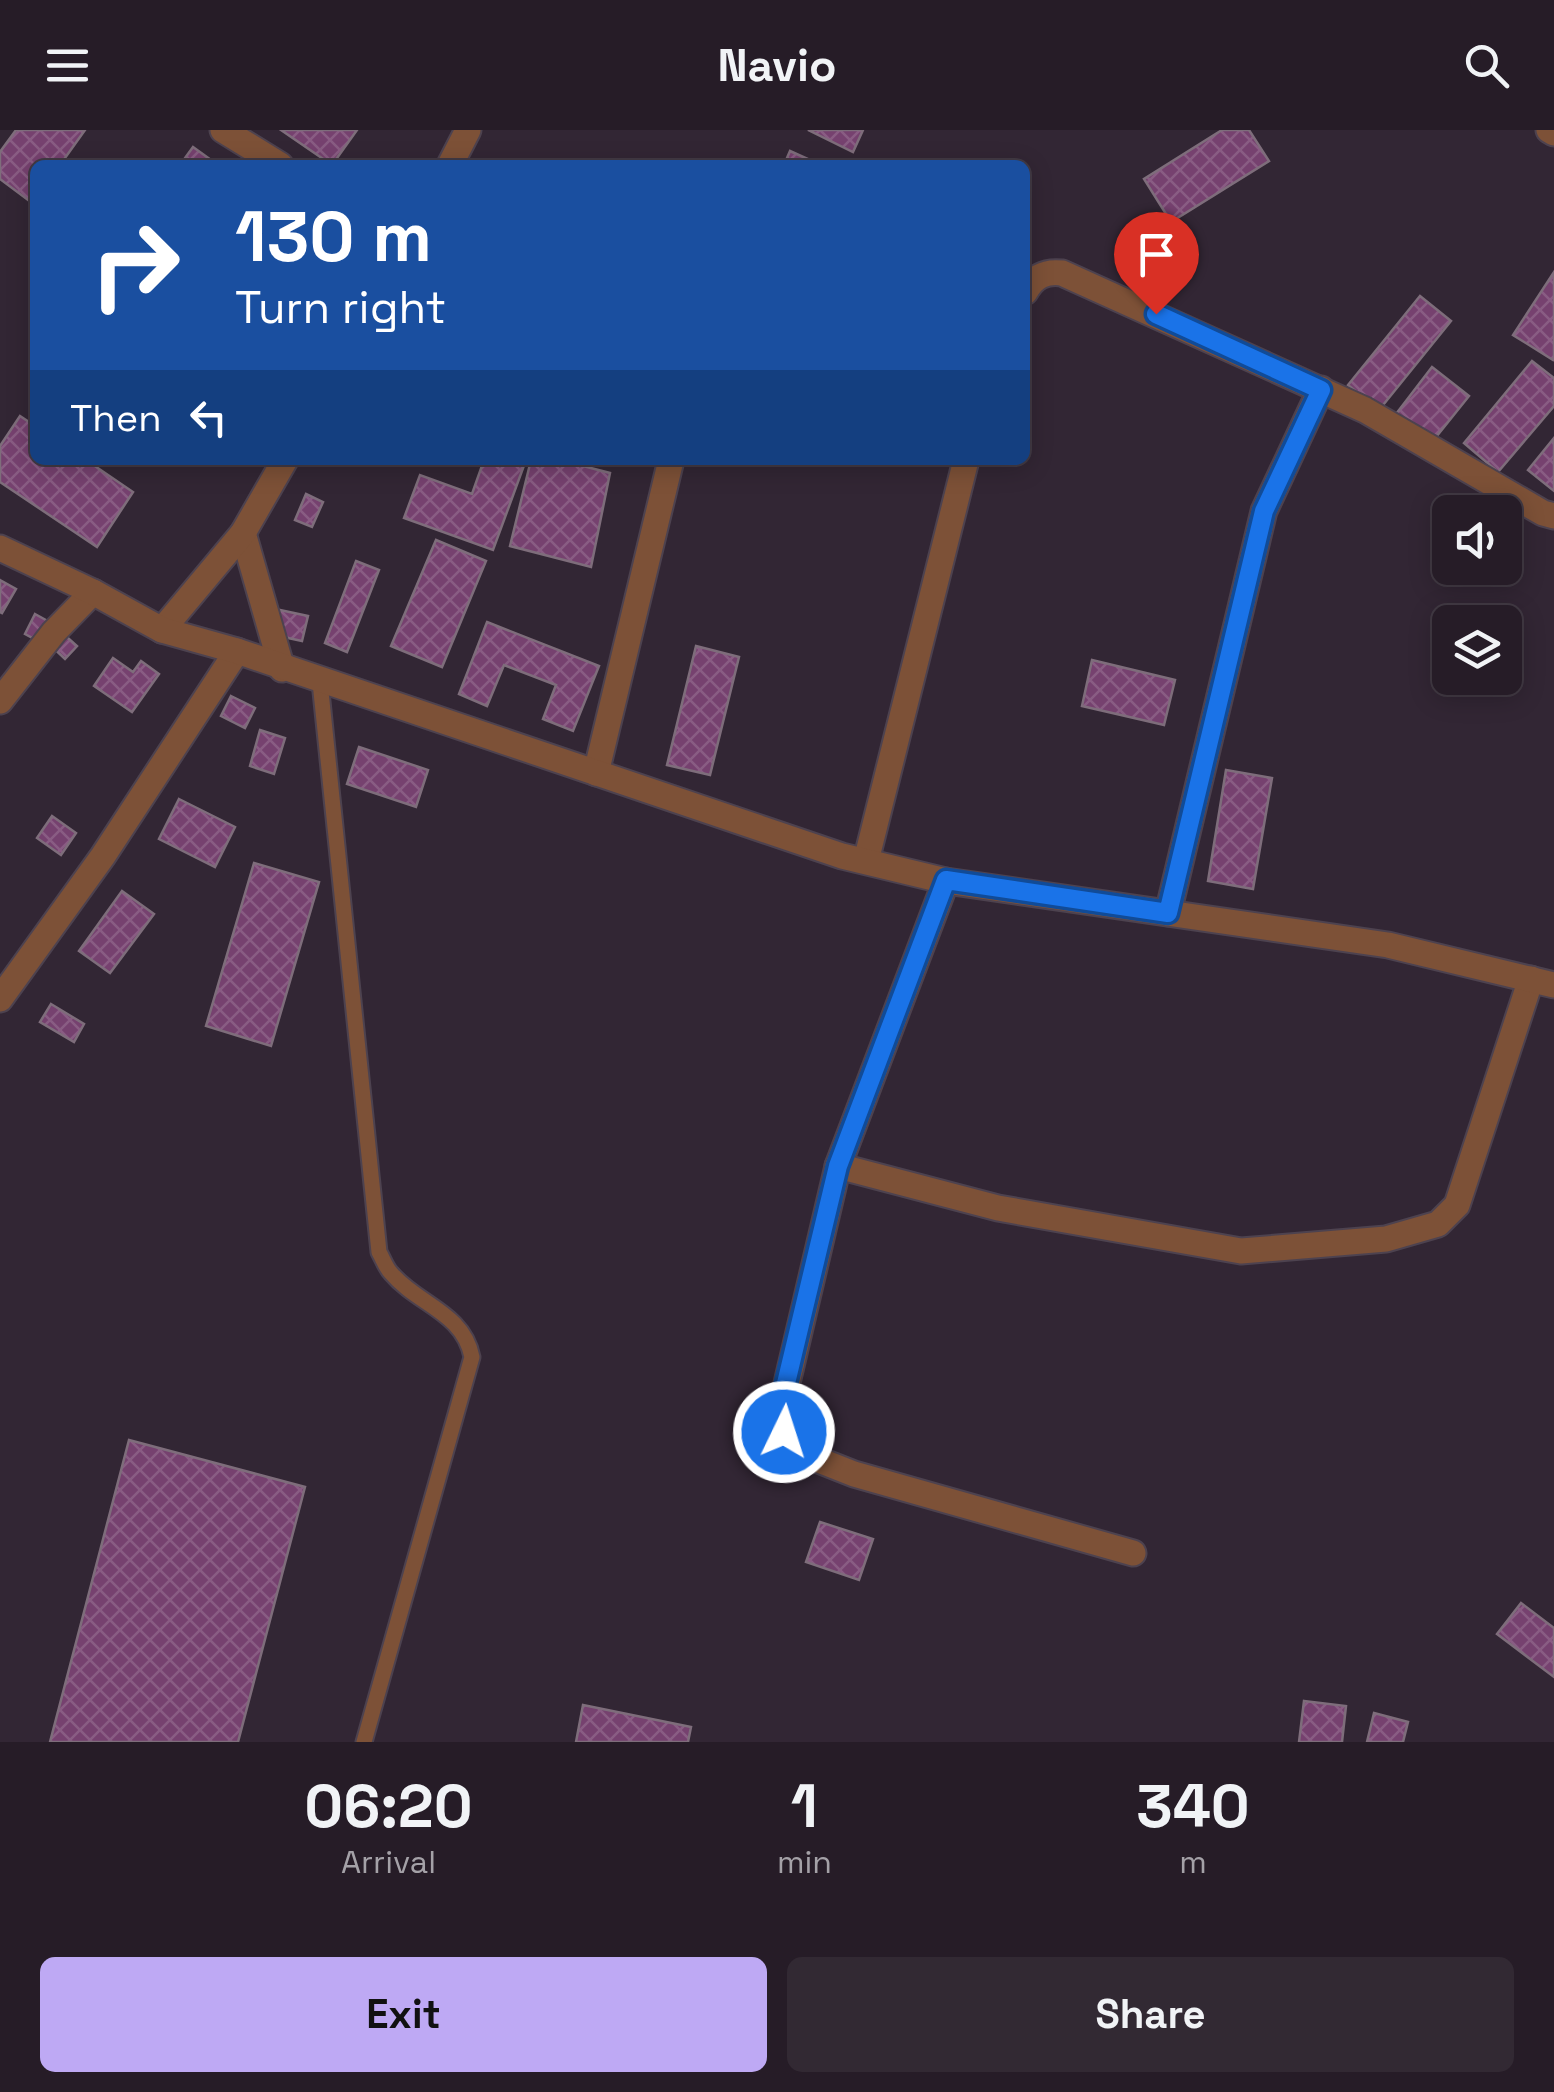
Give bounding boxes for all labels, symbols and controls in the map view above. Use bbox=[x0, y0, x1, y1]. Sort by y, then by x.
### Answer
text: Navio bbox=[717, 37, 837, 94]
icon: menu bbox=[40, 38, 95, 93]
icon: search bbox=[1459, 38, 1514, 93]
text: 130 m bbox=[235, 192, 432, 281]
icon: right bbox=[70, 200, 200, 330]
pin bbox=[1114, 212, 1199, 315]
icon: arrive bbox=[1129, 227, 1184, 282]
text: Turn right bbox=[235, 279, 446, 336]
icon: left bbox=[181, 390, 236, 445]
text: Then bbox=[70, 394, 161, 442]
map controls bbox=[1432, 495, 1522, 695]
button: sound bbox=[1432, 495, 1522, 585]
button: layers bbox=[1432, 605, 1522, 695]
position arrow bbox=[732, 1380, 836, 1484]
text: 06:20 bbox=[304, 1768, 473, 1845]
text: 1 bbox=[791, 1768, 818, 1845]
text: 340 bbox=[1136, 1768, 1250, 1845]
text: Arrival bbox=[341, 1842, 436, 1882]
text: min bbox=[777, 1842, 832, 1882]
text: m bbox=[1179, 1842, 1207, 1882]
button: Exit bbox=[40, 1957, 767, 2072]
button: Share bbox=[787, 1957, 1514, 2072]

